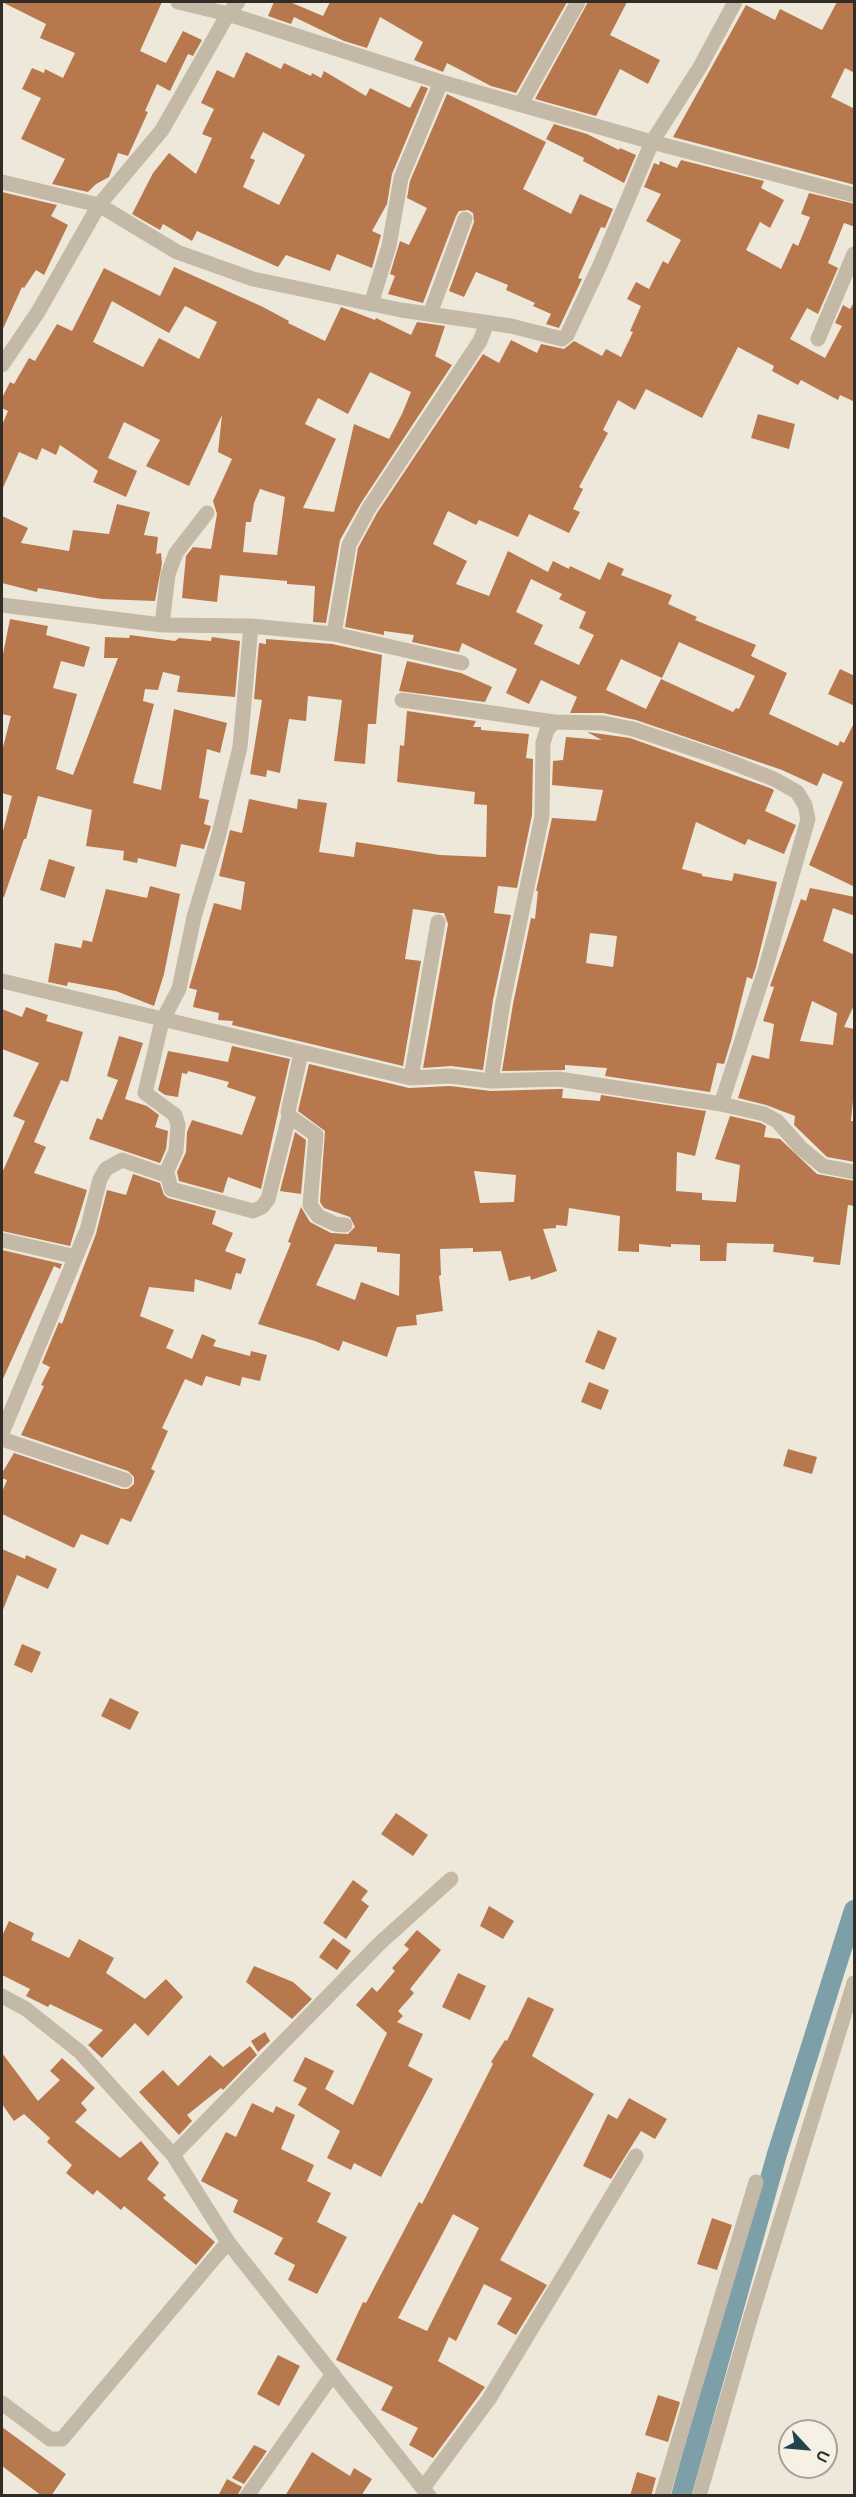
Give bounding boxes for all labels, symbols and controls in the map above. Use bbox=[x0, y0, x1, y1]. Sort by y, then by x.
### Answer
north arrow bbox=[778, 2419, 838, 2479]
text: U bbox=[811, 2447, 835, 2466]

